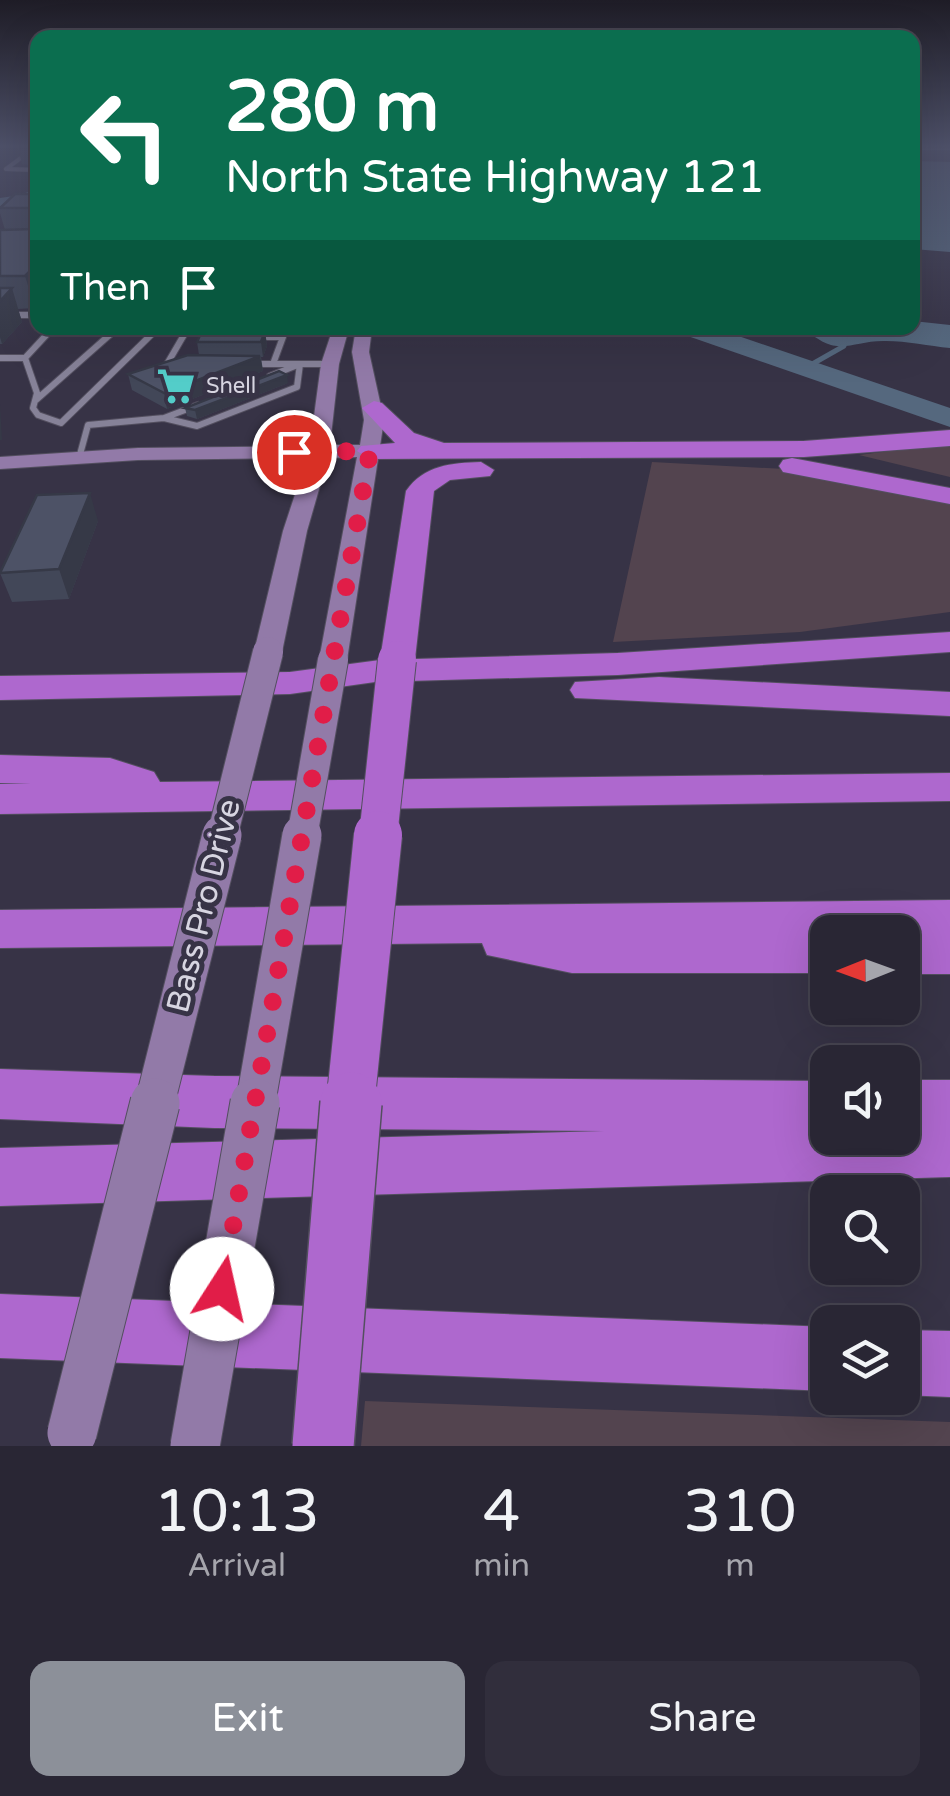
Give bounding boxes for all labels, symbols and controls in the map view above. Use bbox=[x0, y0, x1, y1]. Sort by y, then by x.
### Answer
text: 280 m bbox=[225, 66, 439, 150]
icon: left bbox=[60, 70, 190, 200]
text: North State Highway 121 bbox=[225, 151, 765, 205]
icon: arrive bbox=[171, 260, 226, 315]
text: Then bbox=[60, 265, 151, 311]
supermarket icon: Shell bbox=[155, 365, 197, 407]
place label: Shell bbox=[206, 373, 256, 399]
pin bbox=[252, 410, 337, 495]
icon: arrive bbox=[267, 425, 322, 480]
street label: Bass Pro Drive bbox=[159, 795, 249, 1017]
north arrow bbox=[810, 915, 920, 1025]
map controls bbox=[810, 915, 920, 1415]
button: sound bbox=[810, 1045, 920, 1155]
button: search bbox=[810, 1175, 920, 1285]
position arrow bbox=[170, 1237, 274, 1341]
button: layers bbox=[810, 1305, 920, 1415]
text: 10:13 bbox=[153, 1476, 320, 1548]
text: 4 bbox=[483, 1476, 520, 1548]
text: 310 bbox=[683, 1476, 797, 1548]
text: Arrival bbox=[187, 1547, 286, 1585]
text: min bbox=[473, 1547, 530, 1585]
text: m bbox=[725, 1547, 755, 1585]
button: Exit bbox=[30, 1661, 465, 1776]
button: Share bbox=[485, 1661, 920, 1776]

